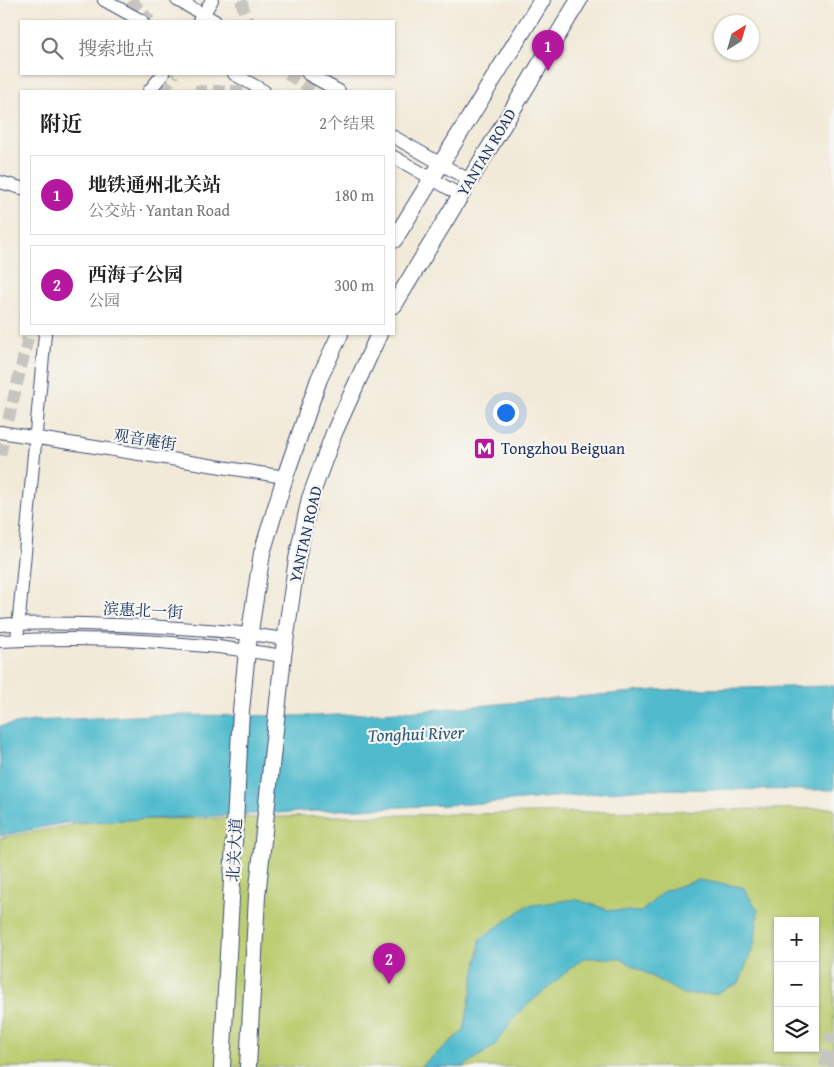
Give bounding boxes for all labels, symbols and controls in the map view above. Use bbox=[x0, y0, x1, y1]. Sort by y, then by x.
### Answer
north arrow bbox=[714, 15, 759, 60]
search box bbox=[20, 20, 395, 75]
pin: 1 bbox=[532, 30, 564, 71]
icon: search bbox=[38, 34, 66, 62]
text: 搜索地点 bbox=[78, 34, 154, 62]
street label: YANTAN ROAD bbox=[450, 104, 522, 200]
text: 附近 bbox=[40, 108, 82, 139]
text: 2个结果 bbox=[319, 111, 375, 135]
text: 地铁通州北关站 bbox=[88, 170, 221, 198]
text: 1 bbox=[53, 183, 61, 207]
text: 180 m bbox=[334, 183, 374, 207]
text: 公交站 · Yantan Road bbox=[88, 198, 230, 222]
text: 西海子公园 bbox=[88, 260, 183, 288]
text: 2 bbox=[53, 273, 61, 297]
text: 300 m bbox=[334, 273, 374, 297]
text: 公园 bbox=[88, 288, 120, 312]
your location bbox=[493, 400, 519, 426]
street label: 观音庵街 bbox=[112, 422, 178, 456]
metro station icon: Tongzhou Beiguan bbox=[473, 436, 497, 460]
place label: Tongzhou Beiguan bbox=[501, 436, 625, 460]
street label: YANTAN ROAD bbox=[282, 483, 328, 585]
street label: 滨惠北一街 bbox=[102, 596, 184, 624]
water label: Tonghui River bbox=[367, 718, 466, 749]
street label: 北关大道 bbox=[220, 817, 248, 883]
map controls bbox=[774, 917, 819, 1052]
button: + bbox=[774, 917, 819, 962]
pin: 2 bbox=[373, 943, 405, 984]
button: − bbox=[774, 962, 819, 1007]
button: layers bbox=[774, 1007, 819, 1052]

